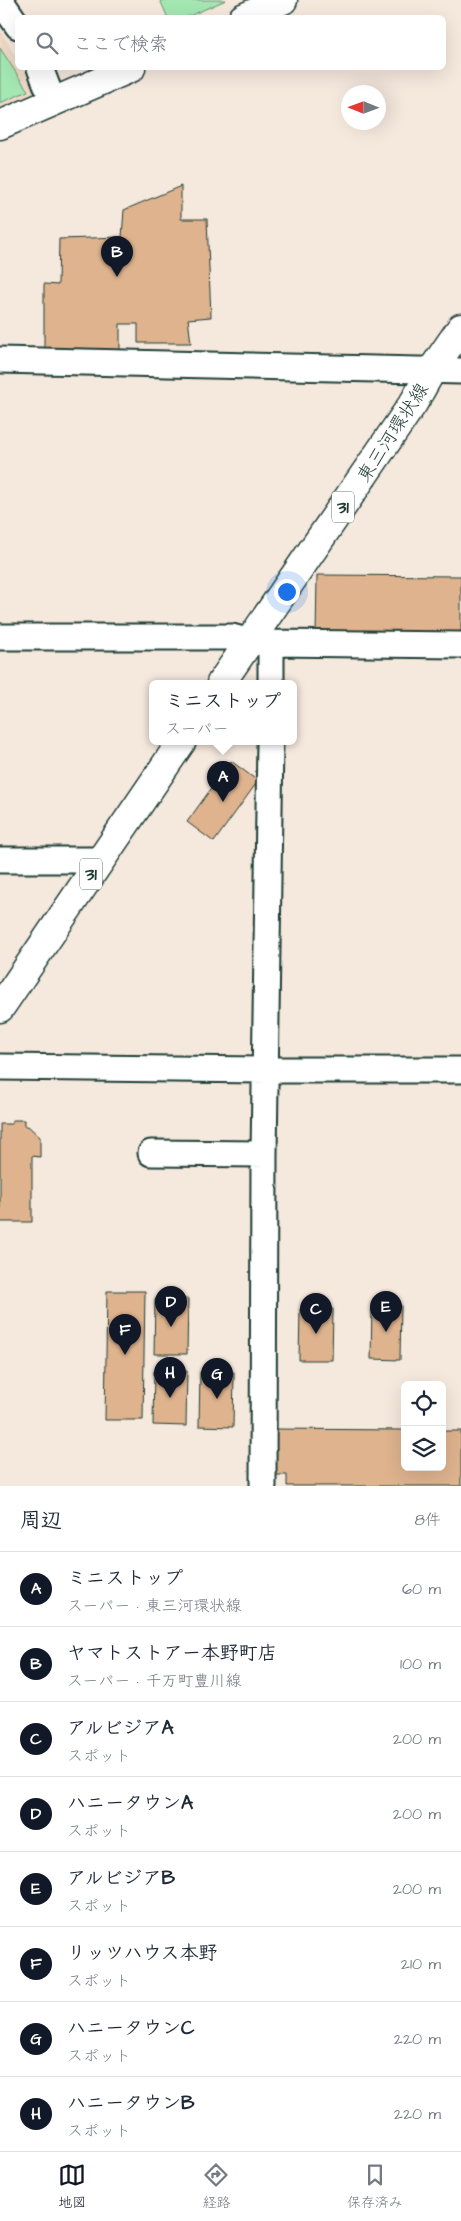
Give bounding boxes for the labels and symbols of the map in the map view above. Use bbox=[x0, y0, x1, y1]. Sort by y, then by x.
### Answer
north arrow bbox=[341, 85, 386, 130]
pin: B bbox=[101, 236, 133, 277]
street label: 東三河環状線 bbox=[351, 378, 436, 488]
road number: 31 bbox=[332, 492, 354, 522]
your location bbox=[274, 579, 300, 605]
pin: A bbox=[207, 761, 239, 802]
road number: 31 bbox=[80, 859, 102, 890]
pin: D bbox=[155, 1286, 187, 1327]
pin: E bbox=[370, 1291, 402, 1332]
pin: C bbox=[300, 1293, 332, 1334]
pin: F bbox=[109, 1314, 141, 1355]
pin: H bbox=[154, 1357, 186, 1398]
pin: G bbox=[201, 1358, 233, 1399]

